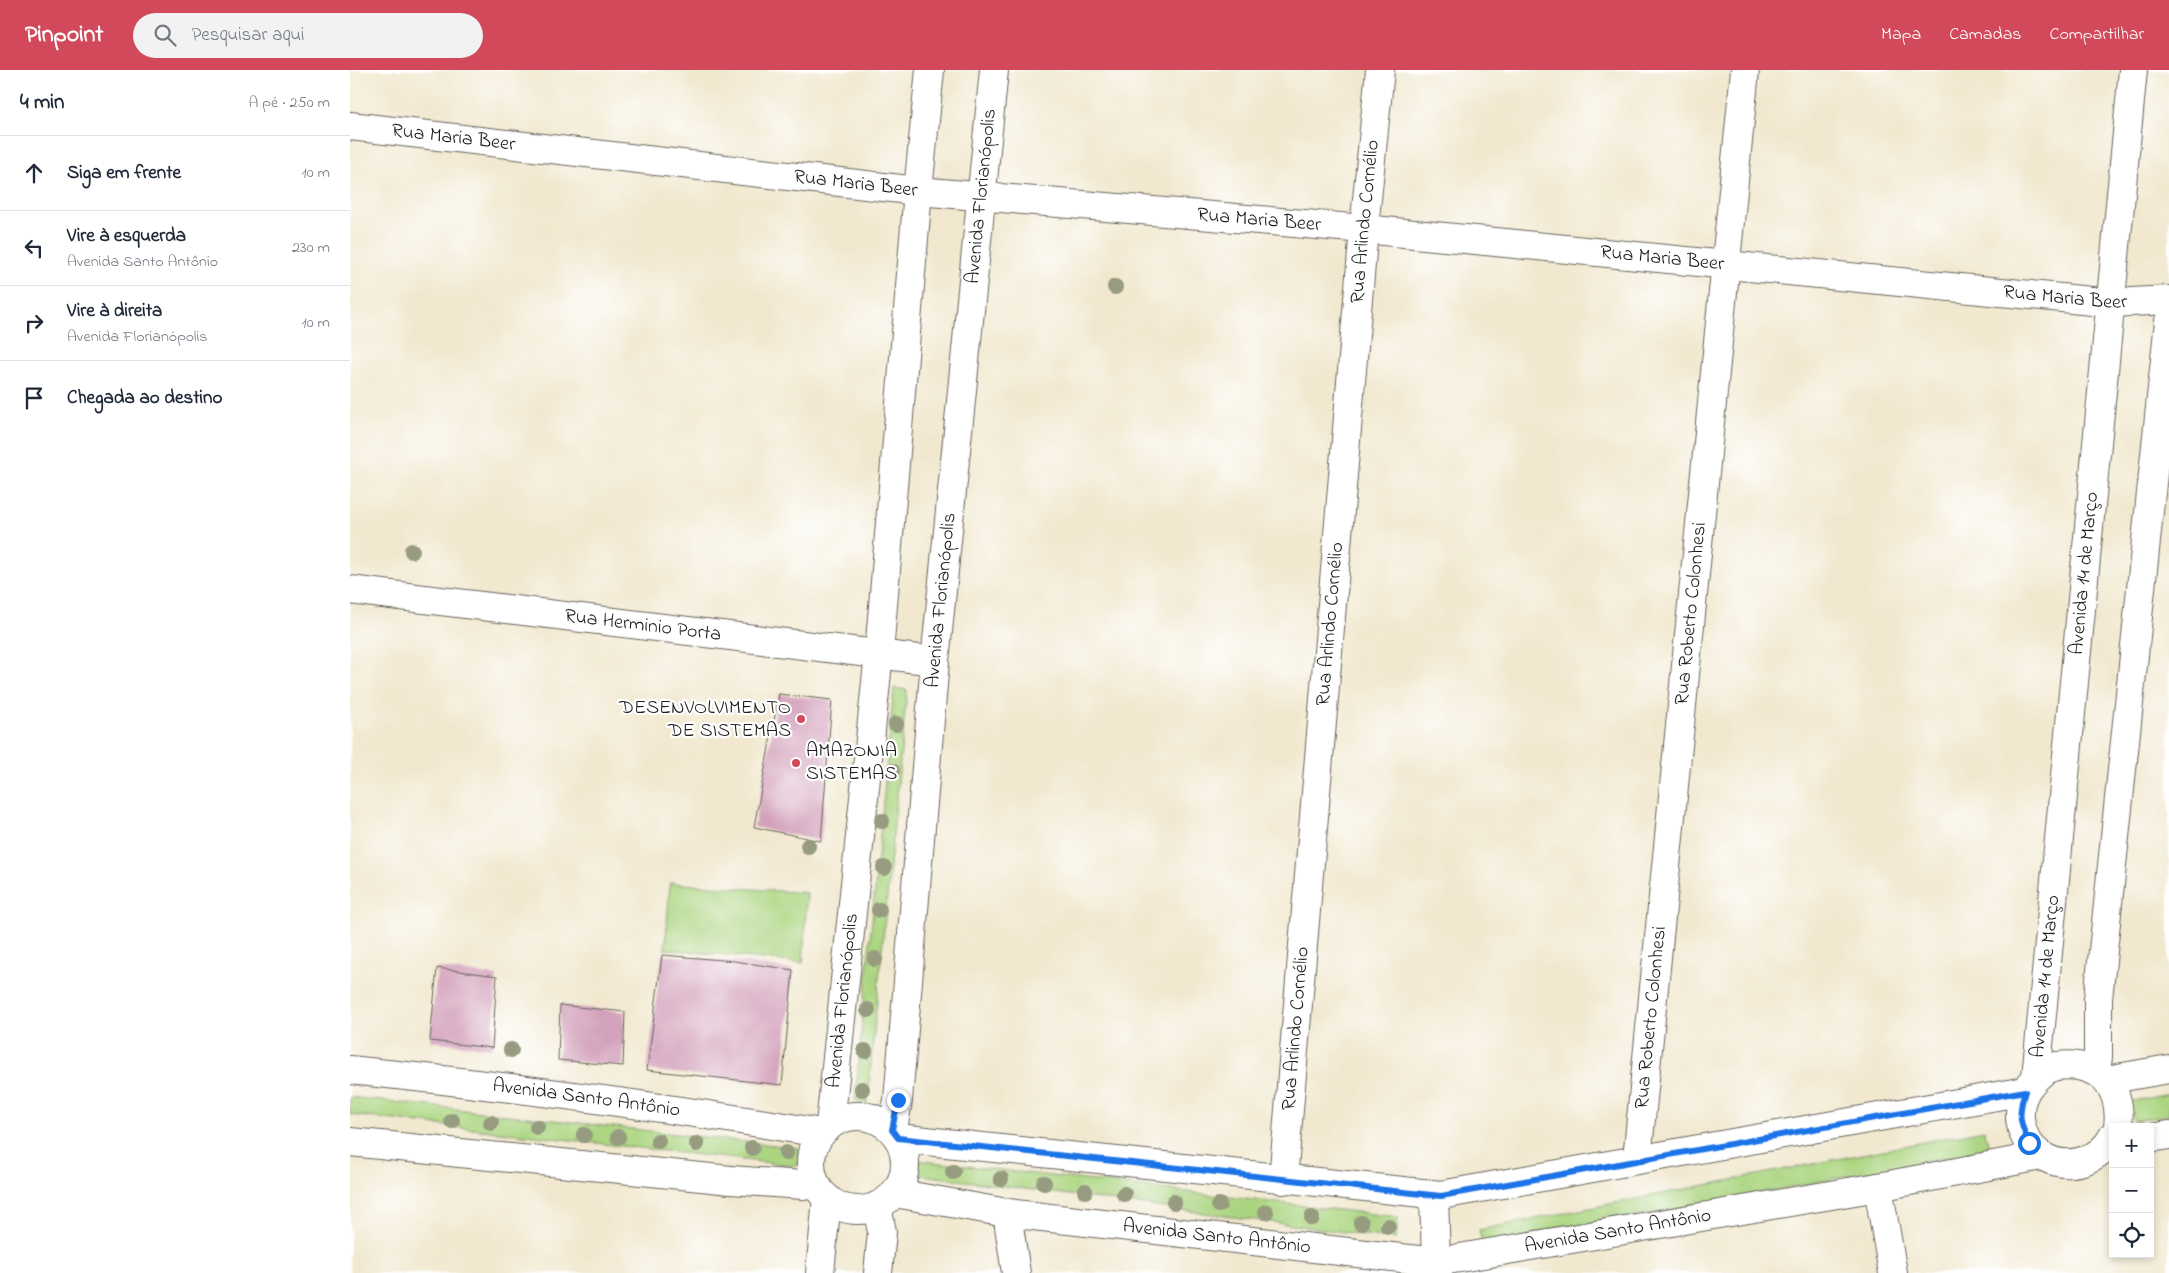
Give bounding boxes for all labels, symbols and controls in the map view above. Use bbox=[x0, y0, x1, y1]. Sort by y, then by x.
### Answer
search box bbox=[133, 13, 483, 58]
text: Pinpoint bbox=[25, 18, 103, 53]
icon: search bbox=[151, 21, 179, 49]
text: Pesquisar aqui bbox=[191, 22, 305, 49]
text: Mapa bbox=[1881, 22, 1921, 48]
text: Camadas bbox=[1949, 22, 2022, 48]
text: Compartilhar bbox=[2050, 22, 2144, 48]
text: 4 min bbox=[20, 88, 64, 118]
text: A pé · 250 m bbox=[248, 91, 330, 115]
street label: Avenida Florianópolis bbox=[958, 107, 1005, 285]
street label: Rua Maria Beer bbox=[390, 116, 518, 159]
street label: Rua Arlindo Cornélio bbox=[1343, 138, 1387, 304]
icon: ahead bbox=[20, 159, 48, 187]
text: Siga em frente bbox=[67, 160, 181, 187]
text: 10 m bbox=[302, 161, 330, 185]
street label: Rua Maria Beer bbox=[792, 162, 920, 205]
street label: Rua Maria Beer bbox=[1196, 200, 1323, 240]
text: Vire à esquerda bbox=[67, 223, 186, 250]
icon: left bbox=[20, 234, 48, 262]
text: 230 m bbox=[292, 236, 330, 260]
street label: Rua Maria Beer bbox=[1599, 238, 1726, 279]
text: Avenida Santo Antônio bbox=[67, 250, 218, 274]
street label: Rua Maria Beer bbox=[2002, 278, 2129, 317]
text: Vire à direita bbox=[67, 298, 162, 325]
icon: right bbox=[20, 309, 48, 337]
text: 10 m bbox=[302, 311, 330, 335]
text: Avenida Florianópolis bbox=[67, 325, 207, 349]
icon: arrive bbox=[20, 384, 48, 412]
text: Chegada ao destino bbox=[67, 385, 222, 412]
street label: Avenida 14 de Março bbox=[2062, 491, 2107, 656]
street label: Avenida Florianópolis bbox=[918, 511, 964, 689]
street label: Rua Roberto Colonhesi bbox=[1668, 521, 1715, 707]
street label: Rua Arlindo Cornélio bbox=[1309, 541, 1352, 707]
street label: Rua Herminio Porta bbox=[563, 602, 723, 649]
place label: DESENVOLVIMENTO DE SISTEMAS bbox=[618, 694, 791, 746]
marker: DESENVOLVIMENTO DE SISTEMAS bbox=[795, 713, 807, 725]
place label: AMAZONIA SISTEMAS bbox=[806, 737, 897, 789]
marker: AMAZONIA SISTEMAS bbox=[790, 757, 802, 769]
street label: Avenida 14 de Março bbox=[2023, 894, 2068, 1059]
street label: Avenida Florianópolis bbox=[819, 912, 866, 1090]
street label: Rua Roberto Colonhesi bbox=[1628, 925, 1675, 1111]
street label: Rua Arlindo Cornélio bbox=[1274, 946, 1317, 1112]
street label: Avenida Santo Antônio bbox=[491, 1071, 682, 1125]
route end bbox=[887, 1089, 910, 1112]
map controls bbox=[2109, 1123, 2154, 1258]
button: + bbox=[2109, 1123, 2154, 1168]
route start bbox=[2018, 1132, 2041, 1155]
button: − bbox=[2109, 1168, 2154, 1213]
street label: Avenida Santo Antônio bbox=[1522, 1201, 1713, 1261]
street label: Avenida Santo Antônio bbox=[1121, 1212, 1312, 1262]
button: locate bbox=[2109, 1213, 2154, 1258]

